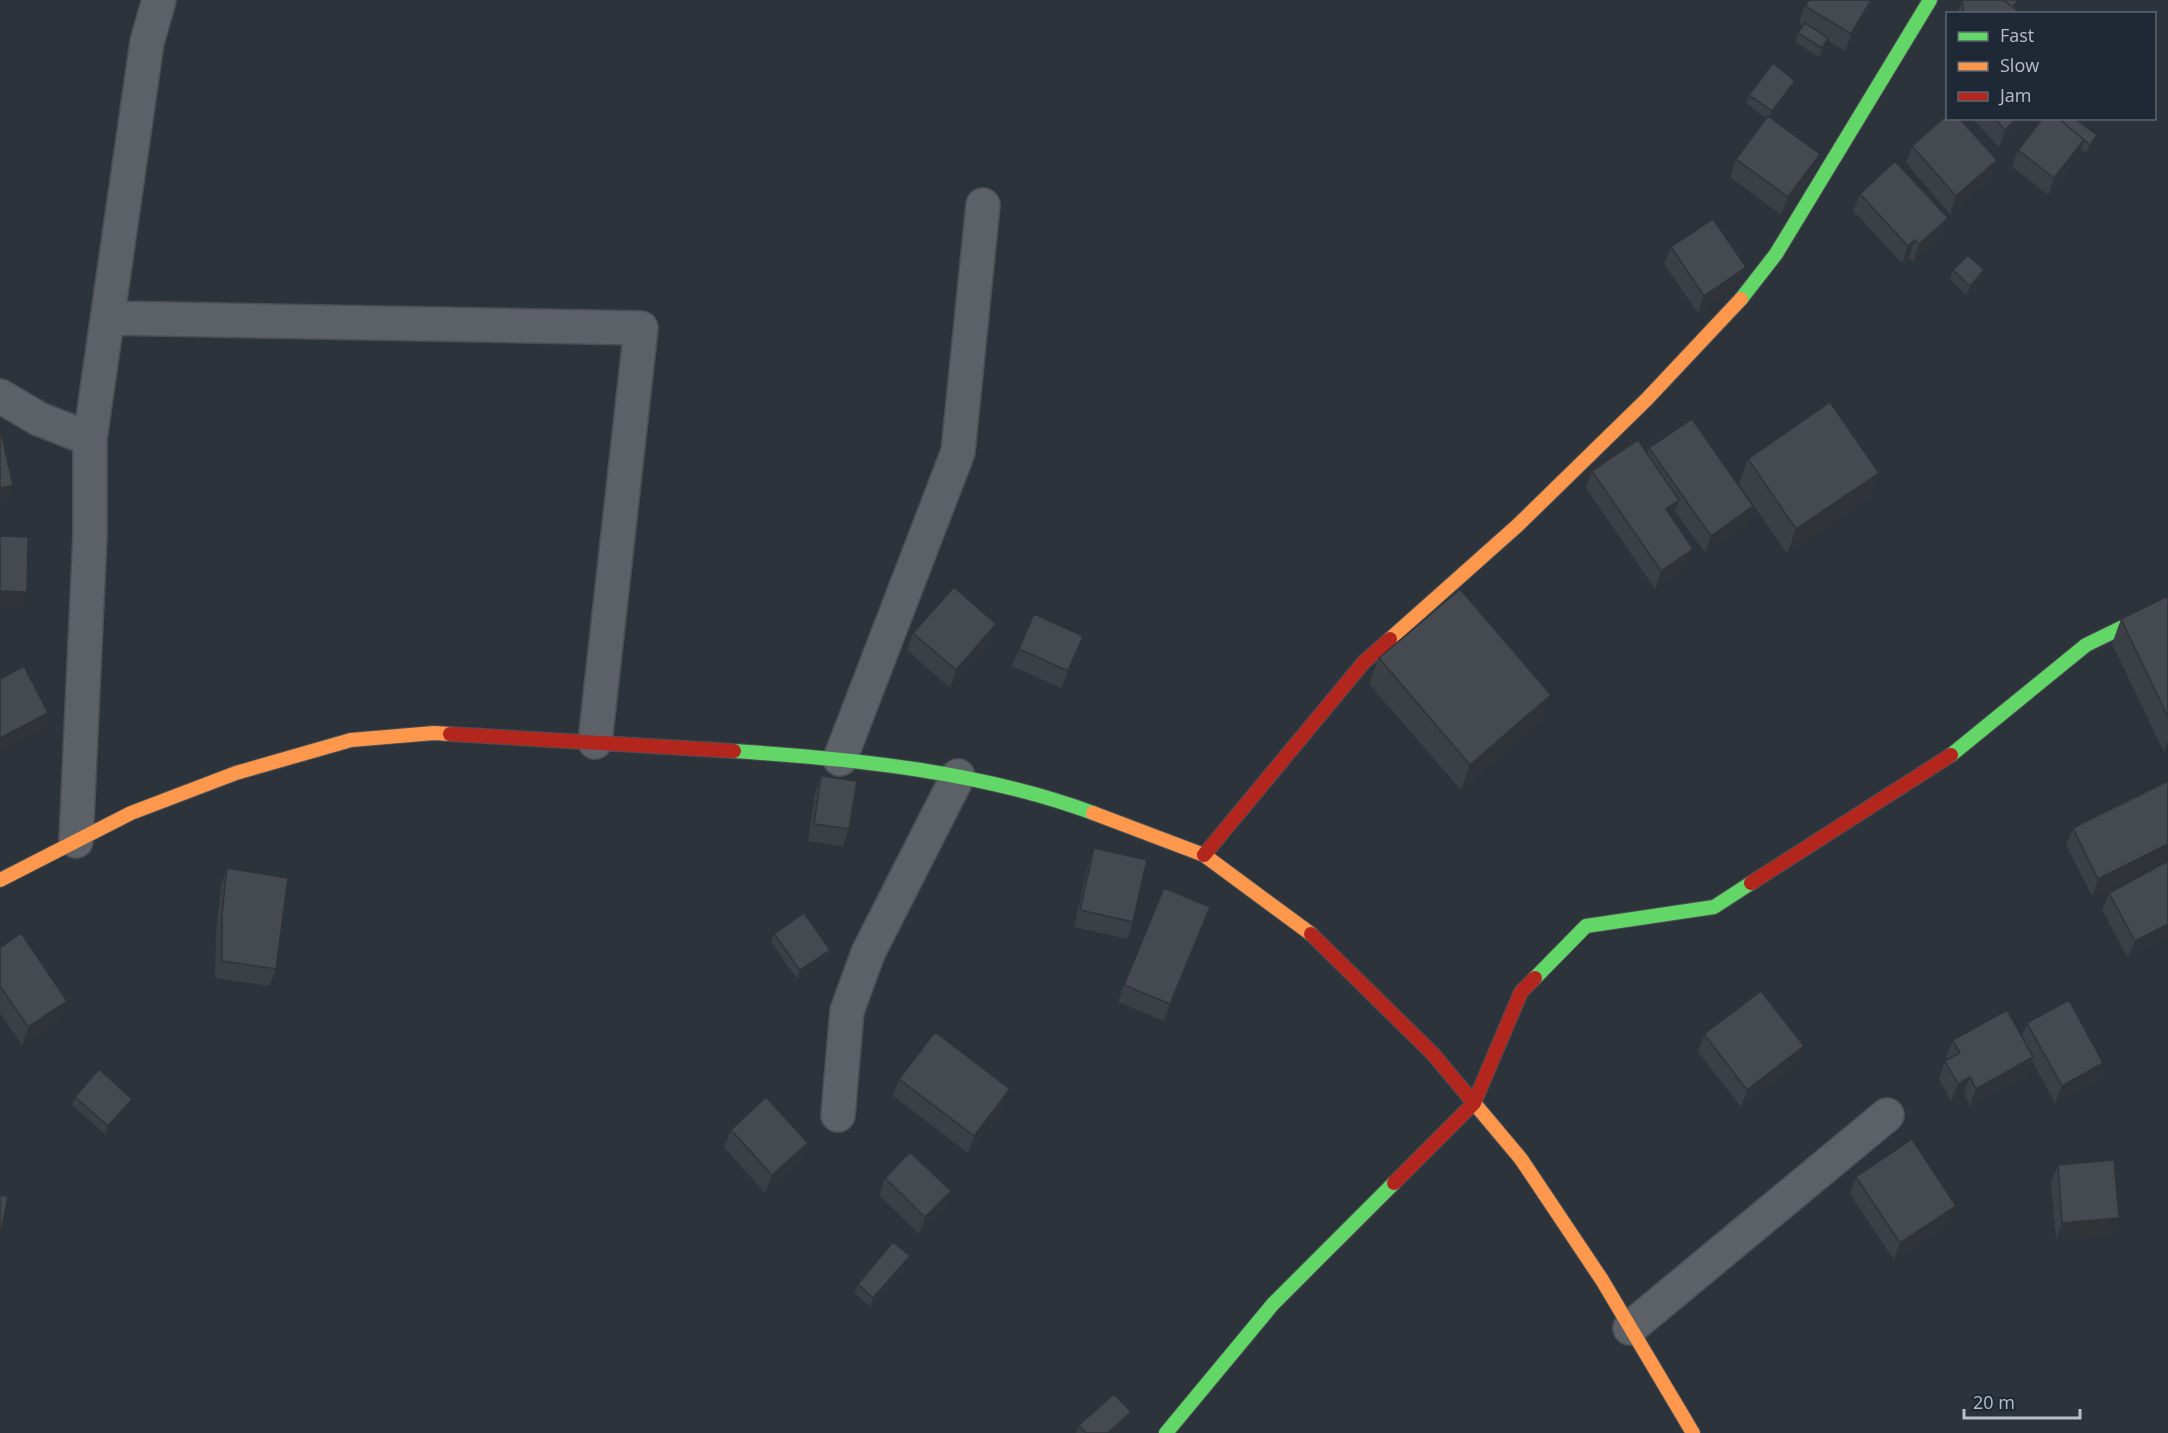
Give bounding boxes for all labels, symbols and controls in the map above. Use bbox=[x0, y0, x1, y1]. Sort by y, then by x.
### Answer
legend bbox=[1946, 12, 2156, 120]
text: Fast bbox=[2000, 23, 2034, 47]
text: Slow bbox=[2000, 53, 2039, 77]
text: Jam bbox=[1998, 83, 2032, 107]
scale bar bbox=[1964, 1382, 2080, 1420]
text: 20 m bbox=[1973, 1390, 2015, 1414]

